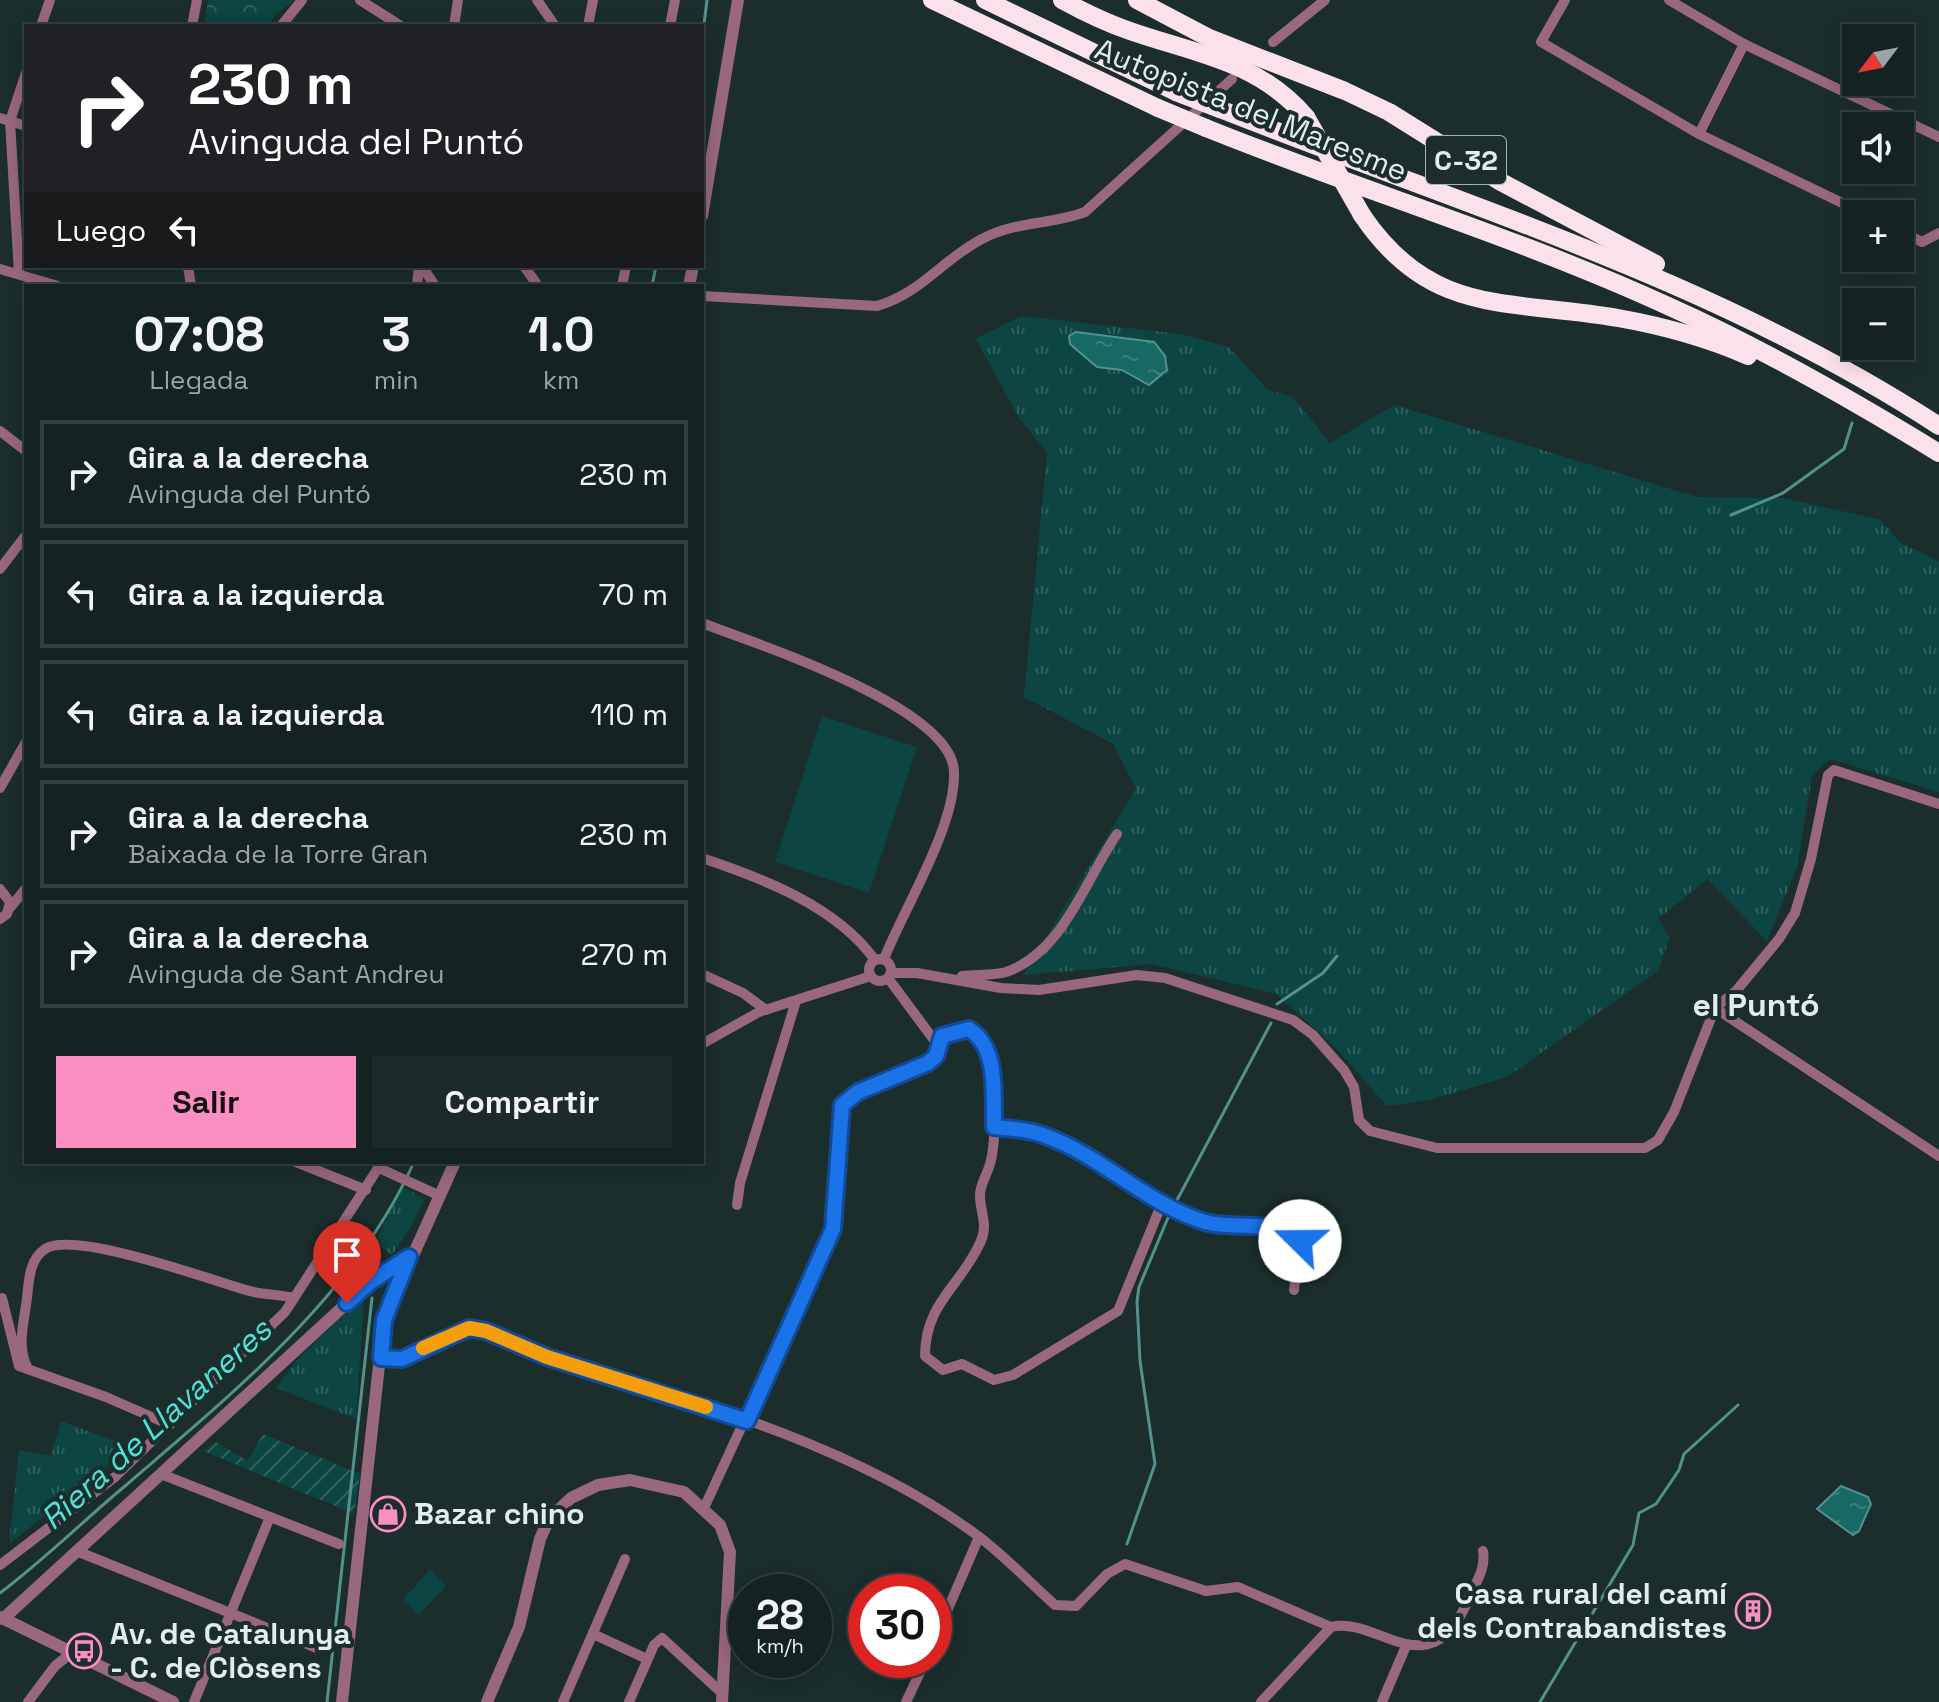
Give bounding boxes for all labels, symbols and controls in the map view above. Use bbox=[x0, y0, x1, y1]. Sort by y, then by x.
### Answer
north arrow bbox=[1842, 24, 1914, 96]
map controls bbox=[1842, 24, 1914, 360]
street label: Autopista del Maresme bbox=[1089, 29, 1413, 190]
text: 230 m bbox=[188, 49, 354, 120]
icon: right bbox=[56, 56, 160, 160]
button: sound bbox=[1842, 112, 1914, 184]
text: Avinguda del Puntó bbox=[188, 119, 525, 165]
road number: C-32 bbox=[1426, 136, 1506, 184]
button: + bbox=[1842, 200, 1914, 272]
icon: left bbox=[162, 208, 206, 252]
text: Luego bbox=[56, 211, 146, 250]
button: − bbox=[1842, 288, 1914, 360]
text: 07:08 bbox=[133, 304, 264, 365]
text: 3 bbox=[382, 304, 411, 365]
text: 1.0 bbox=[528, 304, 595, 365]
text: Llegada bbox=[149, 363, 248, 397]
text: min bbox=[374, 363, 419, 397]
text: km bbox=[543, 363, 579, 397]
text: Gira a la derecha bbox=[128, 438, 369, 477]
icon: right bbox=[60, 452, 104, 496]
text: 230 m bbox=[579, 455, 668, 494]
text: Avinguda del Puntó bbox=[128, 477, 371, 511]
icon: left bbox=[60, 572, 104, 616]
text: Gira a la izquierda bbox=[128, 575, 384, 614]
text: 70 m bbox=[599, 575, 668, 614]
icon: left bbox=[60, 692, 104, 736]
text: Gira a la izquierda bbox=[128, 695, 384, 734]
text: 110 m bbox=[590, 695, 668, 734]
text: Gira a la derecha bbox=[128, 798, 369, 837]
icon: right bbox=[60, 812, 104, 856]
text: 230 m bbox=[579, 815, 668, 854]
text: Baixada de la Torre Gran bbox=[128, 837, 428, 871]
text: Gira a la derecha bbox=[128, 918, 369, 957]
icon: right bbox=[60, 932, 104, 976]
text: 270 m bbox=[581, 935, 668, 974]
text: Avinguda de Sant Andreu bbox=[128, 957, 444, 991]
district label: el Puntó bbox=[1692, 985, 1820, 1025]
button: Salir bbox=[56, 1056, 356, 1148]
button: Compartir bbox=[372, 1056, 672, 1148]
position arrow bbox=[1258, 1199, 1342, 1283]
pin bbox=[313, 1221, 381, 1303]
icon: arrive bbox=[325, 1233, 369, 1277]
water label: Riera de Llavaneres bbox=[32, 1309, 280, 1538]
place label: Bazar chino bbox=[414, 1494, 585, 1533]
shop icon: Bazar chino bbox=[369, 1495, 407, 1533]
speed limit sign: 30 bbox=[848, 1574, 952, 1678]
place label: Casa rural del camí dels Contrabandistes bbox=[1417, 1574, 1728, 1647]
text: 28 bbox=[756, 1590, 804, 1641]
building icon: Casa rural del camí dels Contrabandistes bbox=[1734, 1592, 1772, 1630]
place label: Av. de Catalunya - C. de Clòsens bbox=[110, 1614, 351, 1687]
bus stop icon: Av. de Catalunya - C. de Clòsens bbox=[65, 1632, 103, 1670]
text: km/h bbox=[756, 1633, 804, 1659]

